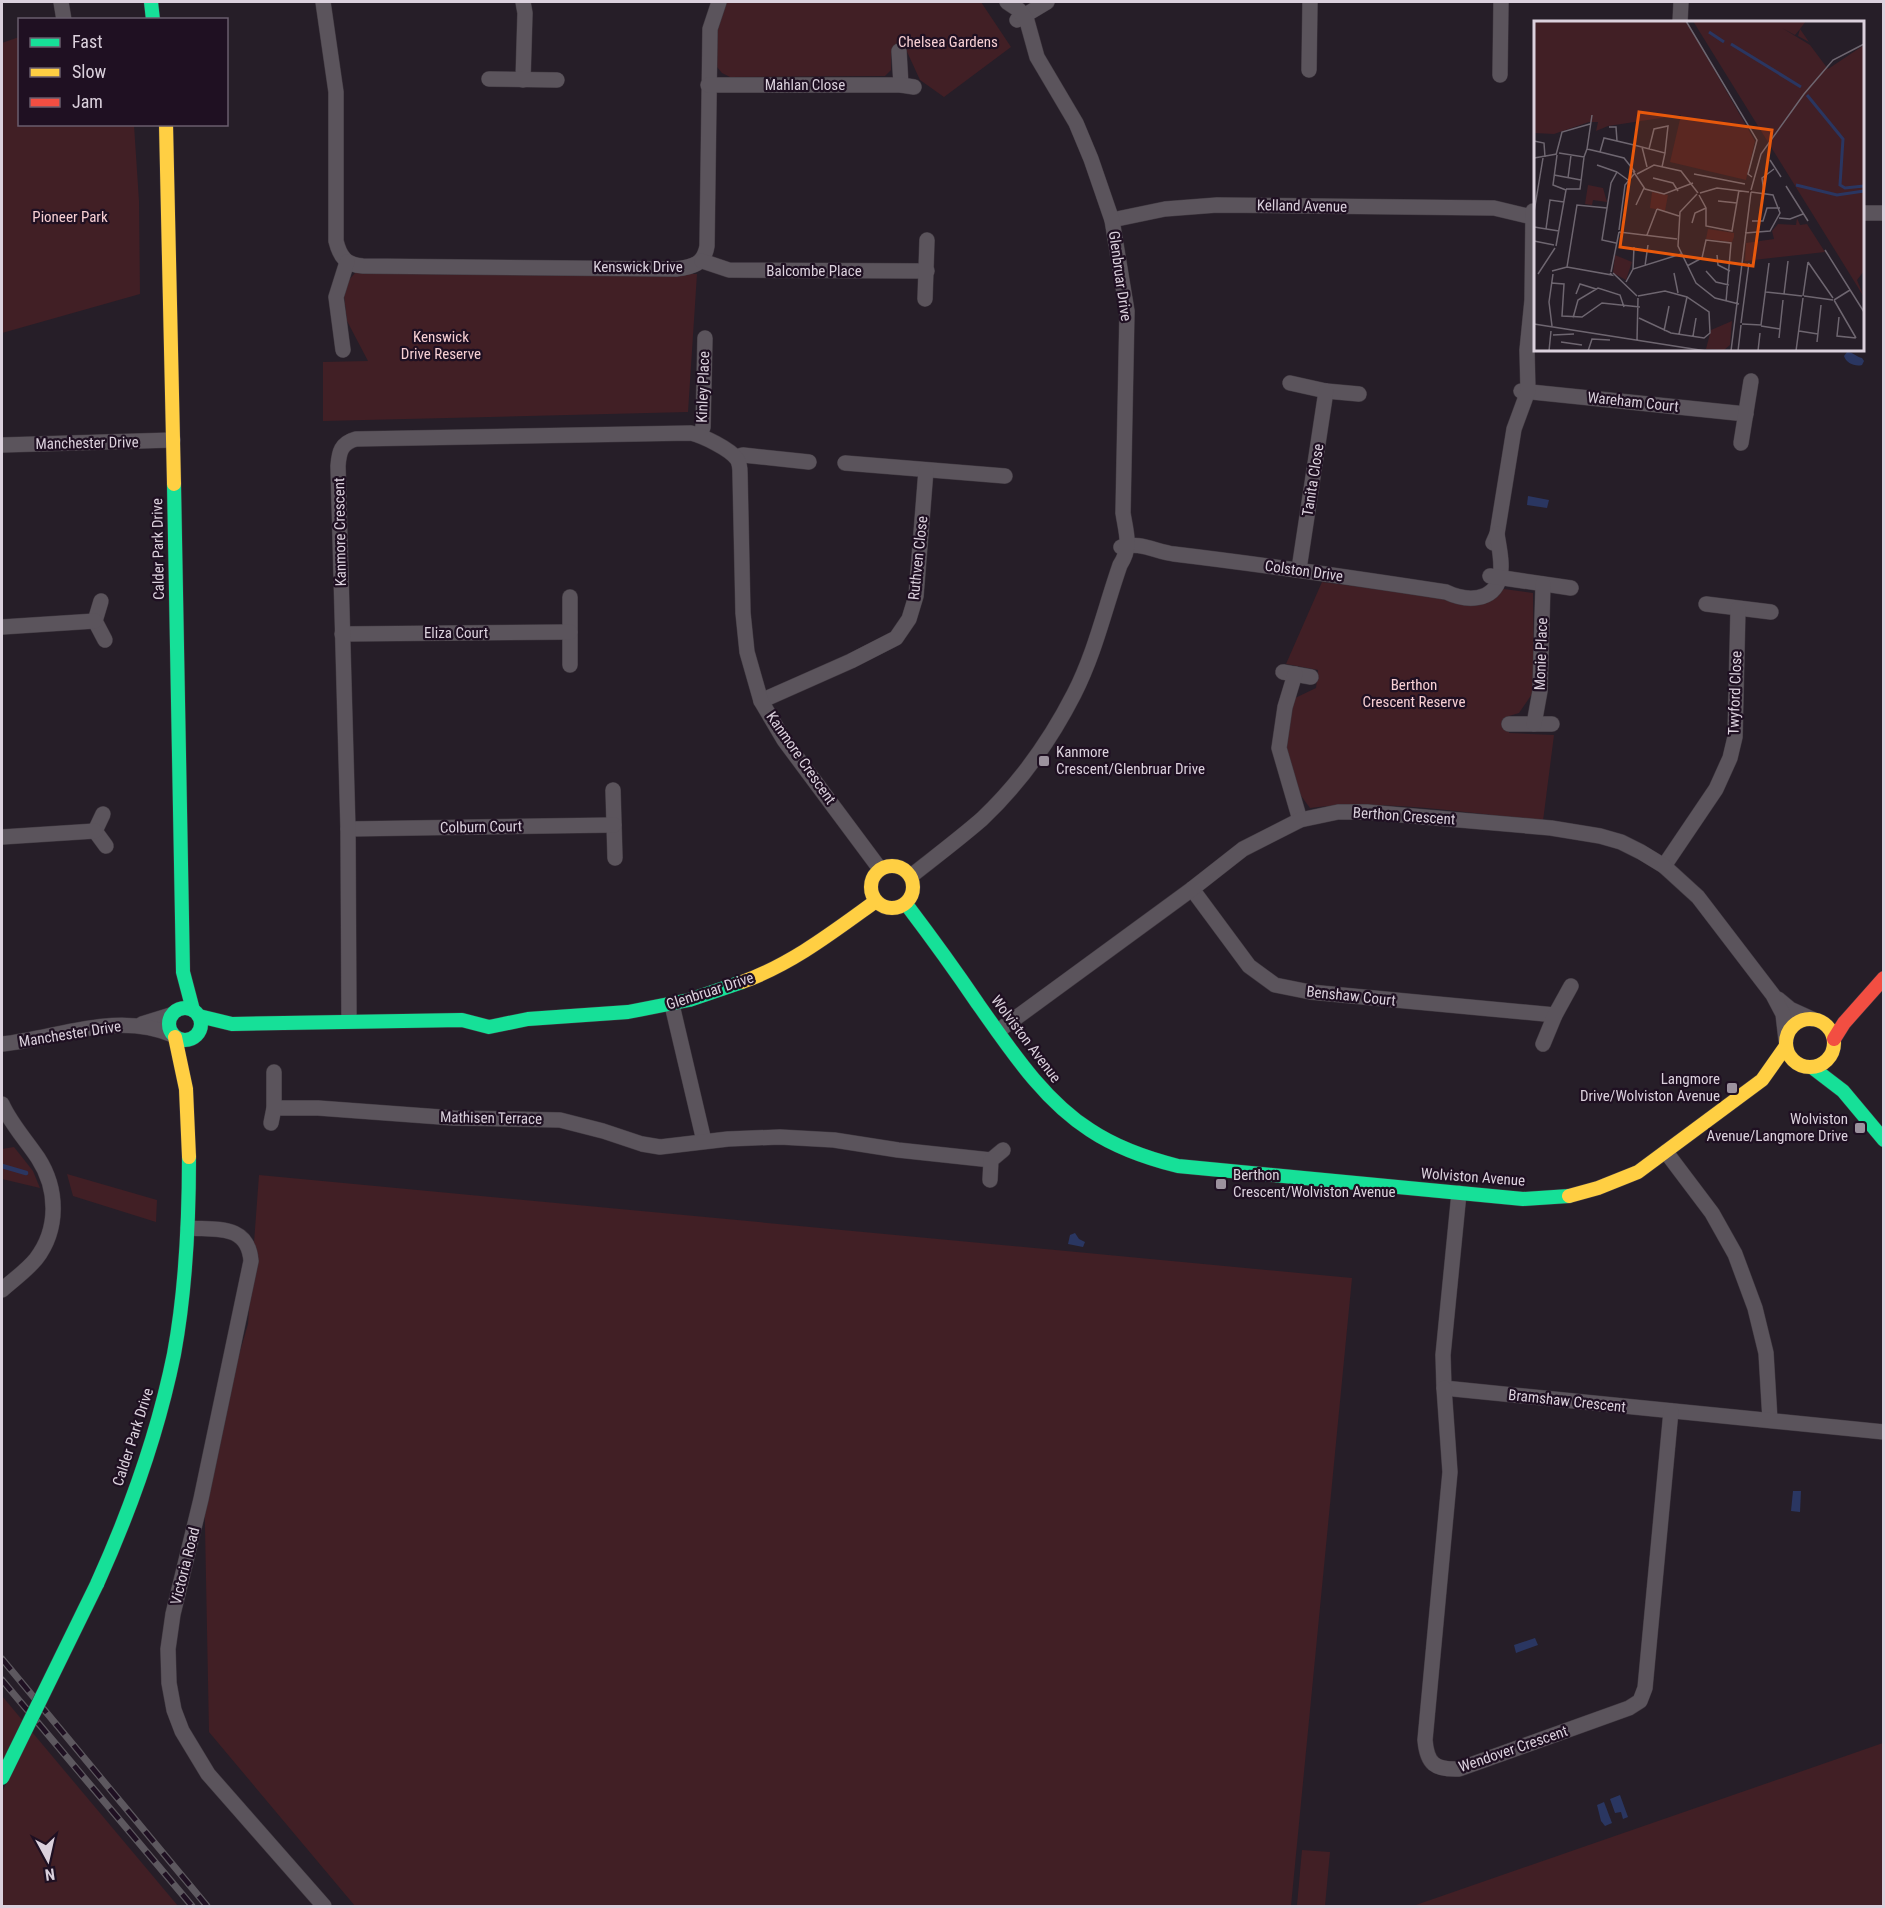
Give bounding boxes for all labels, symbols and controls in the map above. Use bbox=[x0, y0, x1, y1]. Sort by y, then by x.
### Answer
legend bbox=[18, 18, 228, 126]
inset map bbox=[1534, 21, 1864, 351]
text: Fast bbox=[72, 31, 103, 52]
park label: Chelsea Gardens bbox=[898, 33, 998, 51]
text: Slow bbox=[72, 61, 107, 82]
street label: Mahlan Close bbox=[765, 76, 845, 94]
text: Jam bbox=[72, 91, 103, 112]
street label: Kelland Avenue bbox=[1257, 196, 1347, 216]
park label: Pioneer Park bbox=[32, 208, 108, 226]
street label: Glenbruar Drive bbox=[1105, 230, 1135, 322]
street label: Kenswick Drive bbox=[593, 258, 683, 276]
street label: Balcombe Place bbox=[766, 262, 862, 280]
park label: Kenswick Drive Reserve bbox=[401, 328, 481, 363]
street label: Kinley Place bbox=[693, 351, 713, 423]
street label: Wareham Court bbox=[1586, 388, 1680, 416]
street label: Manchester Drive bbox=[35, 433, 139, 453]
street label: Tanita Close bbox=[1298, 442, 1328, 518]
street label: Kanmore Crescent bbox=[330, 477, 350, 587]
street label: Calder Park Drive bbox=[148, 498, 168, 600]
street label: Ruthven Close bbox=[905, 515, 931, 601]
street label: Colston Drive bbox=[1264, 557, 1344, 585]
street label: Monie Place bbox=[1531, 617, 1551, 691]
street label: Eliza Court bbox=[424, 624, 488, 642]
street label: Twyford Close bbox=[1725, 651, 1745, 735]
park label: Berthon Crescent Reserve bbox=[1363, 676, 1465, 711]
street label: Kanmore Crescent bbox=[762, 708, 840, 808]
place label: Kanmore Crescent/Glenbruar Drive bbox=[1056, 743, 1205, 778]
marker: Kanmore Crescent/Glenbruar Drive bbox=[1037, 754, 1051, 768]
street label: Berthon Crescent bbox=[1352, 803, 1456, 829]
street label: Colburn Court bbox=[440, 817, 522, 837]
street label: Glenbruar Drive bbox=[664, 968, 756, 1014]
street label: Benshaw Court bbox=[1306, 982, 1396, 1010]
street label: Wolviston Avenue bbox=[987, 992, 1065, 1086]
street label: Manchester Drive bbox=[18, 1017, 122, 1051]
place label: Langmore Drive/Wolviston Avenue bbox=[1580, 1070, 1720, 1105]
marker: Langmore Drive/Wolviston Avenue bbox=[1725, 1081, 1739, 1095]
street label: Mathisen Terrace bbox=[440, 1108, 542, 1128]
place label: Wolviston Avenue/Langmore Drive bbox=[1707, 1110, 1848, 1145]
marker: Wolviston Avenue/Langmore Drive bbox=[1853, 1121, 1867, 1135]
street label: Wolviston Avenue bbox=[1420, 1164, 1526, 1190]
place label: Berthon Crescent/Wolviston Avenue bbox=[1233, 1166, 1396, 1201]
marker: Berthon Crescent/Wolviston Avenue bbox=[1214, 1177, 1228, 1191]
street label: Calder Park Drive bbox=[109, 1386, 157, 1488]
street label: Bramshaw Crescent bbox=[1507, 1386, 1627, 1416]
street label: Victoria Road bbox=[167, 1525, 203, 1607]
street label: Wendover Crescent bbox=[1456, 1722, 1570, 1776]
north arrow bbox=[18, 1830, 78, 1890]
text: N bbox=[44, 1864, 56, 1884]

